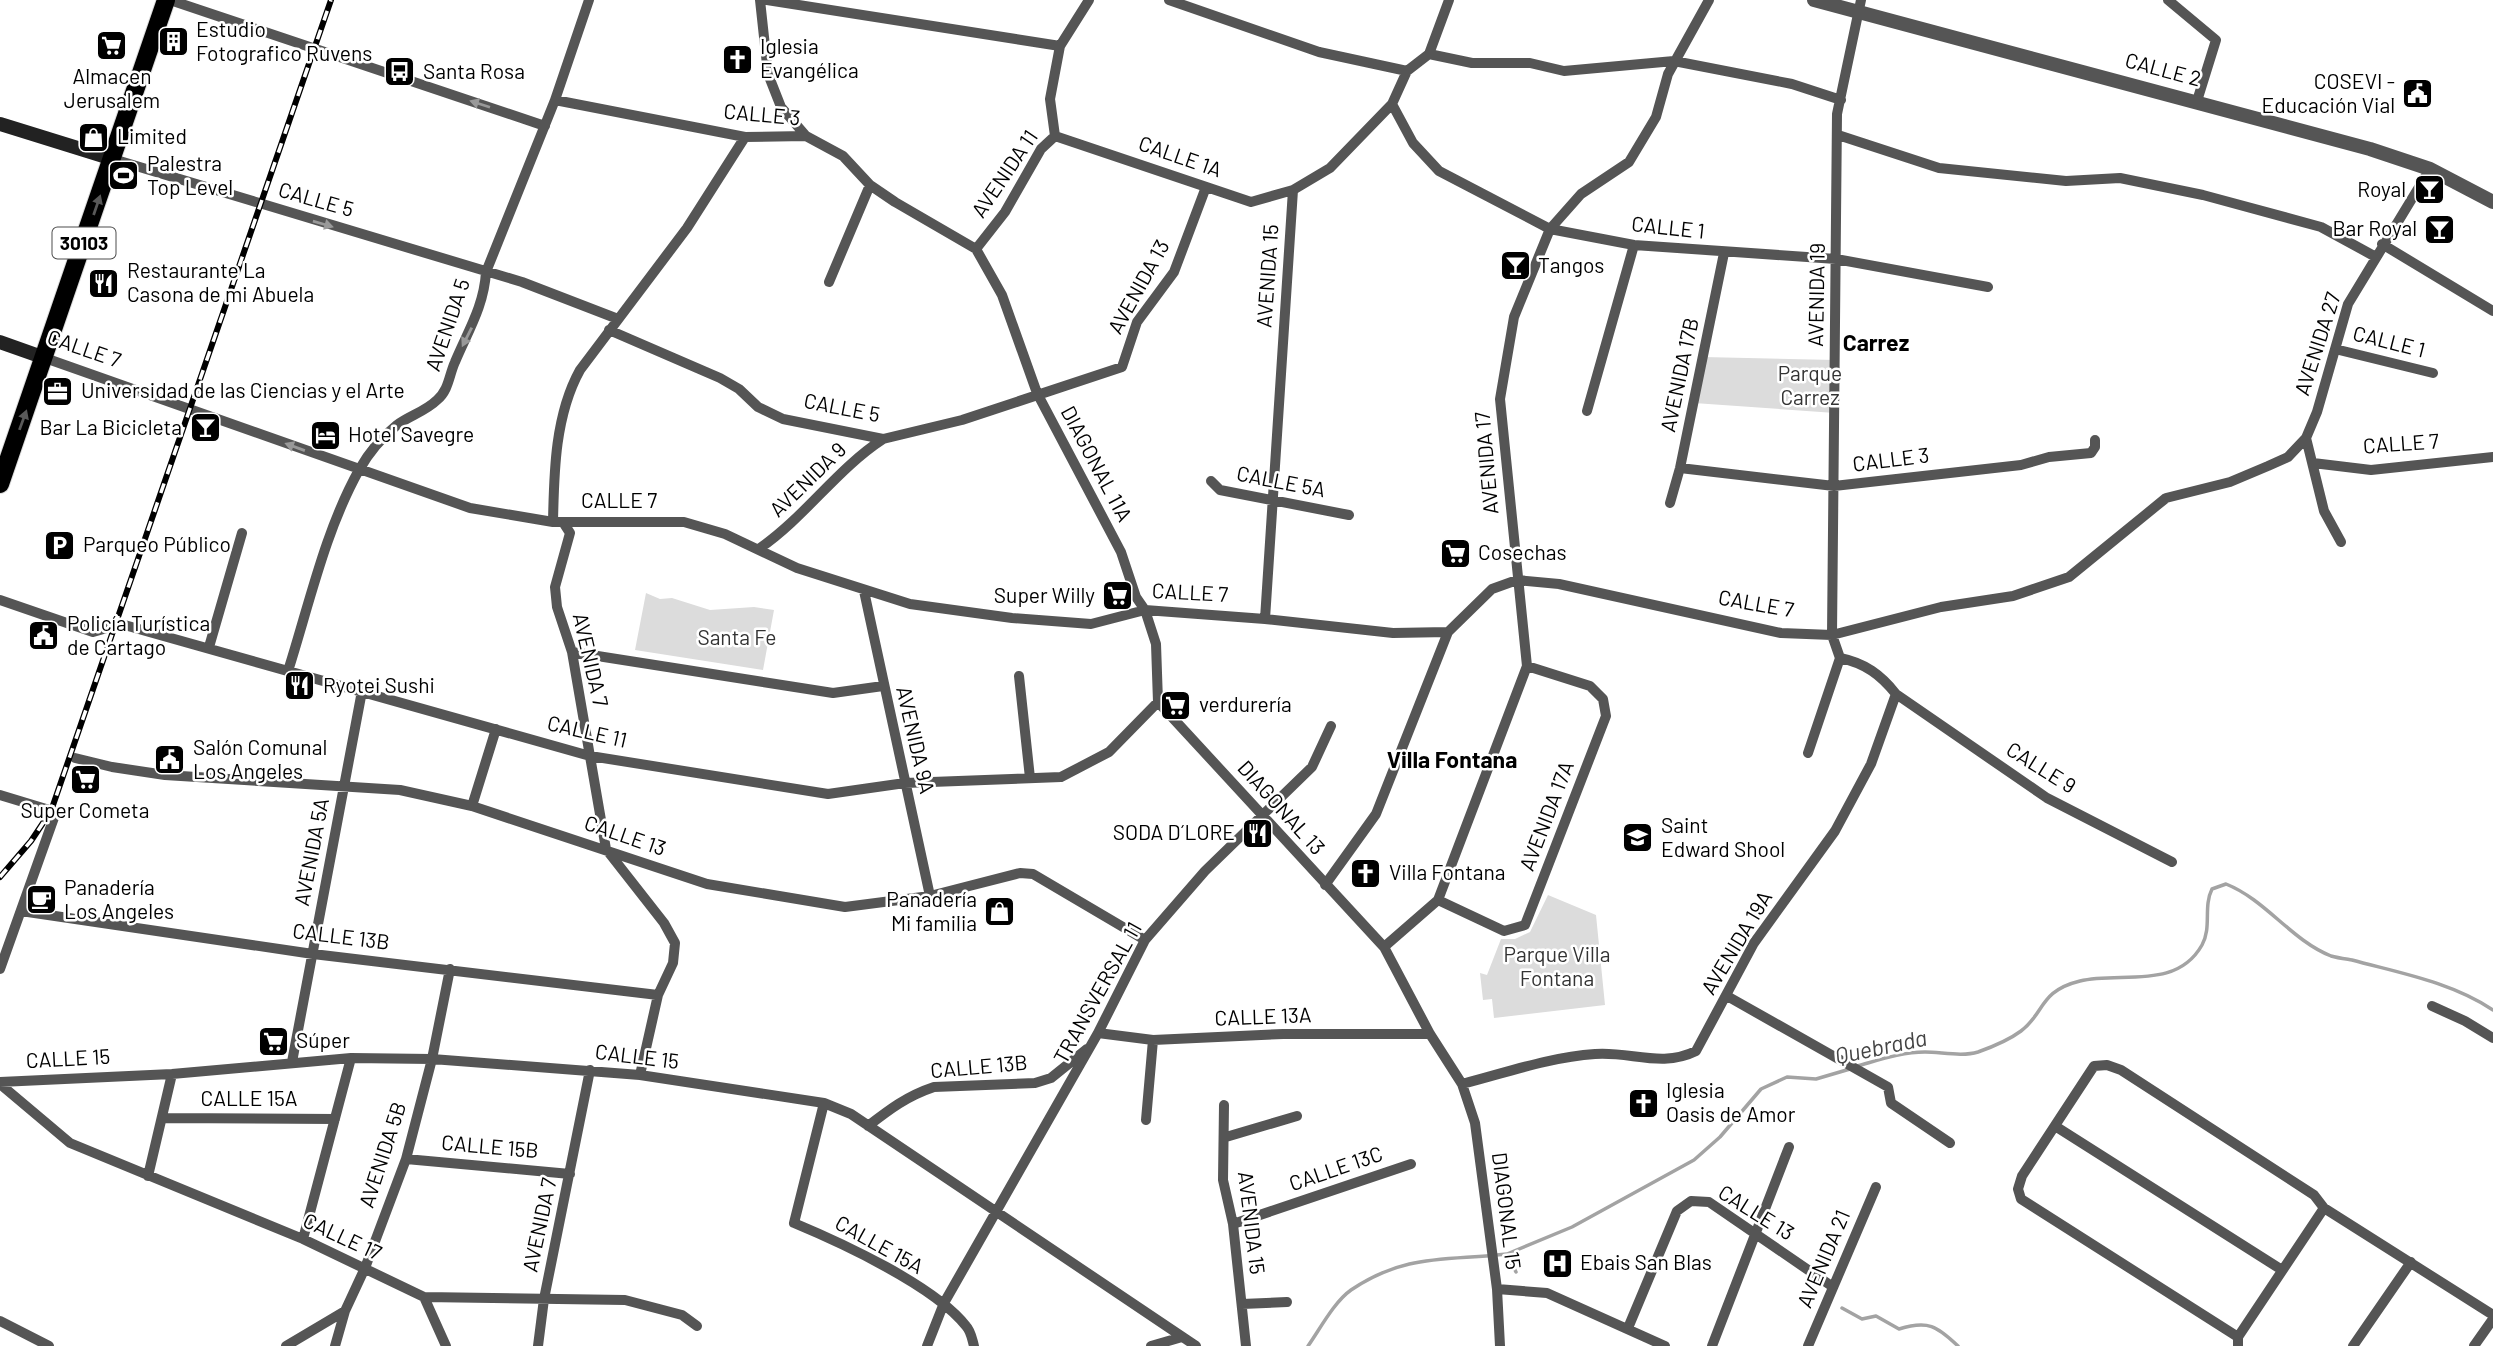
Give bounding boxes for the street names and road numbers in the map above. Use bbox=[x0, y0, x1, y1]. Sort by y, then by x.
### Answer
street label: CALLE 2 bbox=[2123, 46, 2204, 91]
street label: CALLE 3 bbox=[723, 98, 802, 129]
street label: AVENIDA 11 bbox=[965, 125, 1042, 222]
street label: CALLE 1A bbox=[1136, 130, 1226, 182]
street label: CALLE 5 bbox=[276, 176, 357, 221]
street label: CALLE 1 bbox=[1630, 210, 1706, 243]
street label: AVENIDA 15 bbox=[1250, 223, 1283, 329]
road number: 30103 bbox=[52, 228, 116, 258]
street label: AVENIDA 13 bbox=[1102, 235, 1174, 338]
street label: AVENIDA 19 bbox=[1802, 243, 1829, 347]
street label: AVENIDA 5 bbox=[419, 275, 474, 374]
street label: AVENIDA 27 bbox=[2288, 289, 2345, 398]
street label: AVENIDA 17B bbox=[1654, 315, 1703, 434]
street label: CALLE 1 bbox=[2351, 320, 2428, 362]
street label: CALLE 7 bbox=[44, 323, 125, 372]
street label: CALLE 5 bbox=[802, 387, 882, 426]
street label: DIAGONAL 11A bbox=[1056, 401, 1138, 526]
street label: AVENIDA 17 bbox=[1469, 411, 1502, 515]
street label: CALLE 7 bbox=[2362, 427, 2440, 458]
street label: AVENIDA 9 bbox=[764, 436, 850, 521]
street label: CALLE 3 bbox=[1851, 441, 1931, 476]
street label: CALLE 5A bbox=[1235, 460, 1328, 501]
street label: CALLE 7 bbox=[581, 487, 657, 512]
street label: CALLE 7 bbox=[1151, 577, 1229, 606]
street label: CALLE 7 bbox=[1717, 584, 1796, 621]
street label: AVENIDA 7 bbox=[569, 610, 614, 709]
street label: AVENIDA 9A bbox=[892, 684, 941, 796]
street label: CALLE 11 bbox=[545, 709, 630, 752]
street label: CALLE 9 bbox=[2002, 736, 2081, 798]
street label: DIAGONAL 13 bbox=[1233, 755, 1331, 859]
street label: AVENIDA 17A bbox=[1513, 757, 1578, 874]
street label: AVENIDA 5A bbox=[288, 796, 333, 908]
street label: CALLE 13 bbox=[582, 809, 669, 860]
street label: AVENIDA 19A bbox=[1695, 886, 1777, 999]
street label: CALLE 13B bbox=[291, 917, 391, 954]
street label: TRANSVERSAL 11 bbox=[1047, 917, 1146, 1067]
street label: CALLE 13A bbox=[1214, 1001, 1312, 1030]
street label: CALLE 15 bbox=[594, 1038, 681, 1073]
street label: CALLE 15 bbox=[25, 1043, 111, 1072]
street label: CALLE 13B bbox=[929, 1049, 1029, 1082]
street label: CALLE 15A bbox=[200, 1085, 298, 1110]
street label: AVENIDA 5B bbox=[353, 1099, 410, 1210]
street label: CALLE 15B bbox=[440, 1129, 540, 1162]
street label: CALLE 13C bbox=[1286, 1140, 1386, 1195]
street label: DIAGONAL 15 bbox=[1488, 1151, 1527, 1271]
street label: AVENIDA 15 bbox=[1234, 1170, 1271, 1276]
street label: AVENIDA 7 bbox=[516, 1175, 561, 1274]
street label: CALLE 13 bbox=[1714, 1179, 1799, 1245]
street label: AVENIDA 21 bbox=[1791, 1206, 1854, 1311]
street label: CALLE 17 bbox=[299, 1207, 386, 1265]
street label: CALLE 15A bbox=[831, 1209, 928, 1278]

